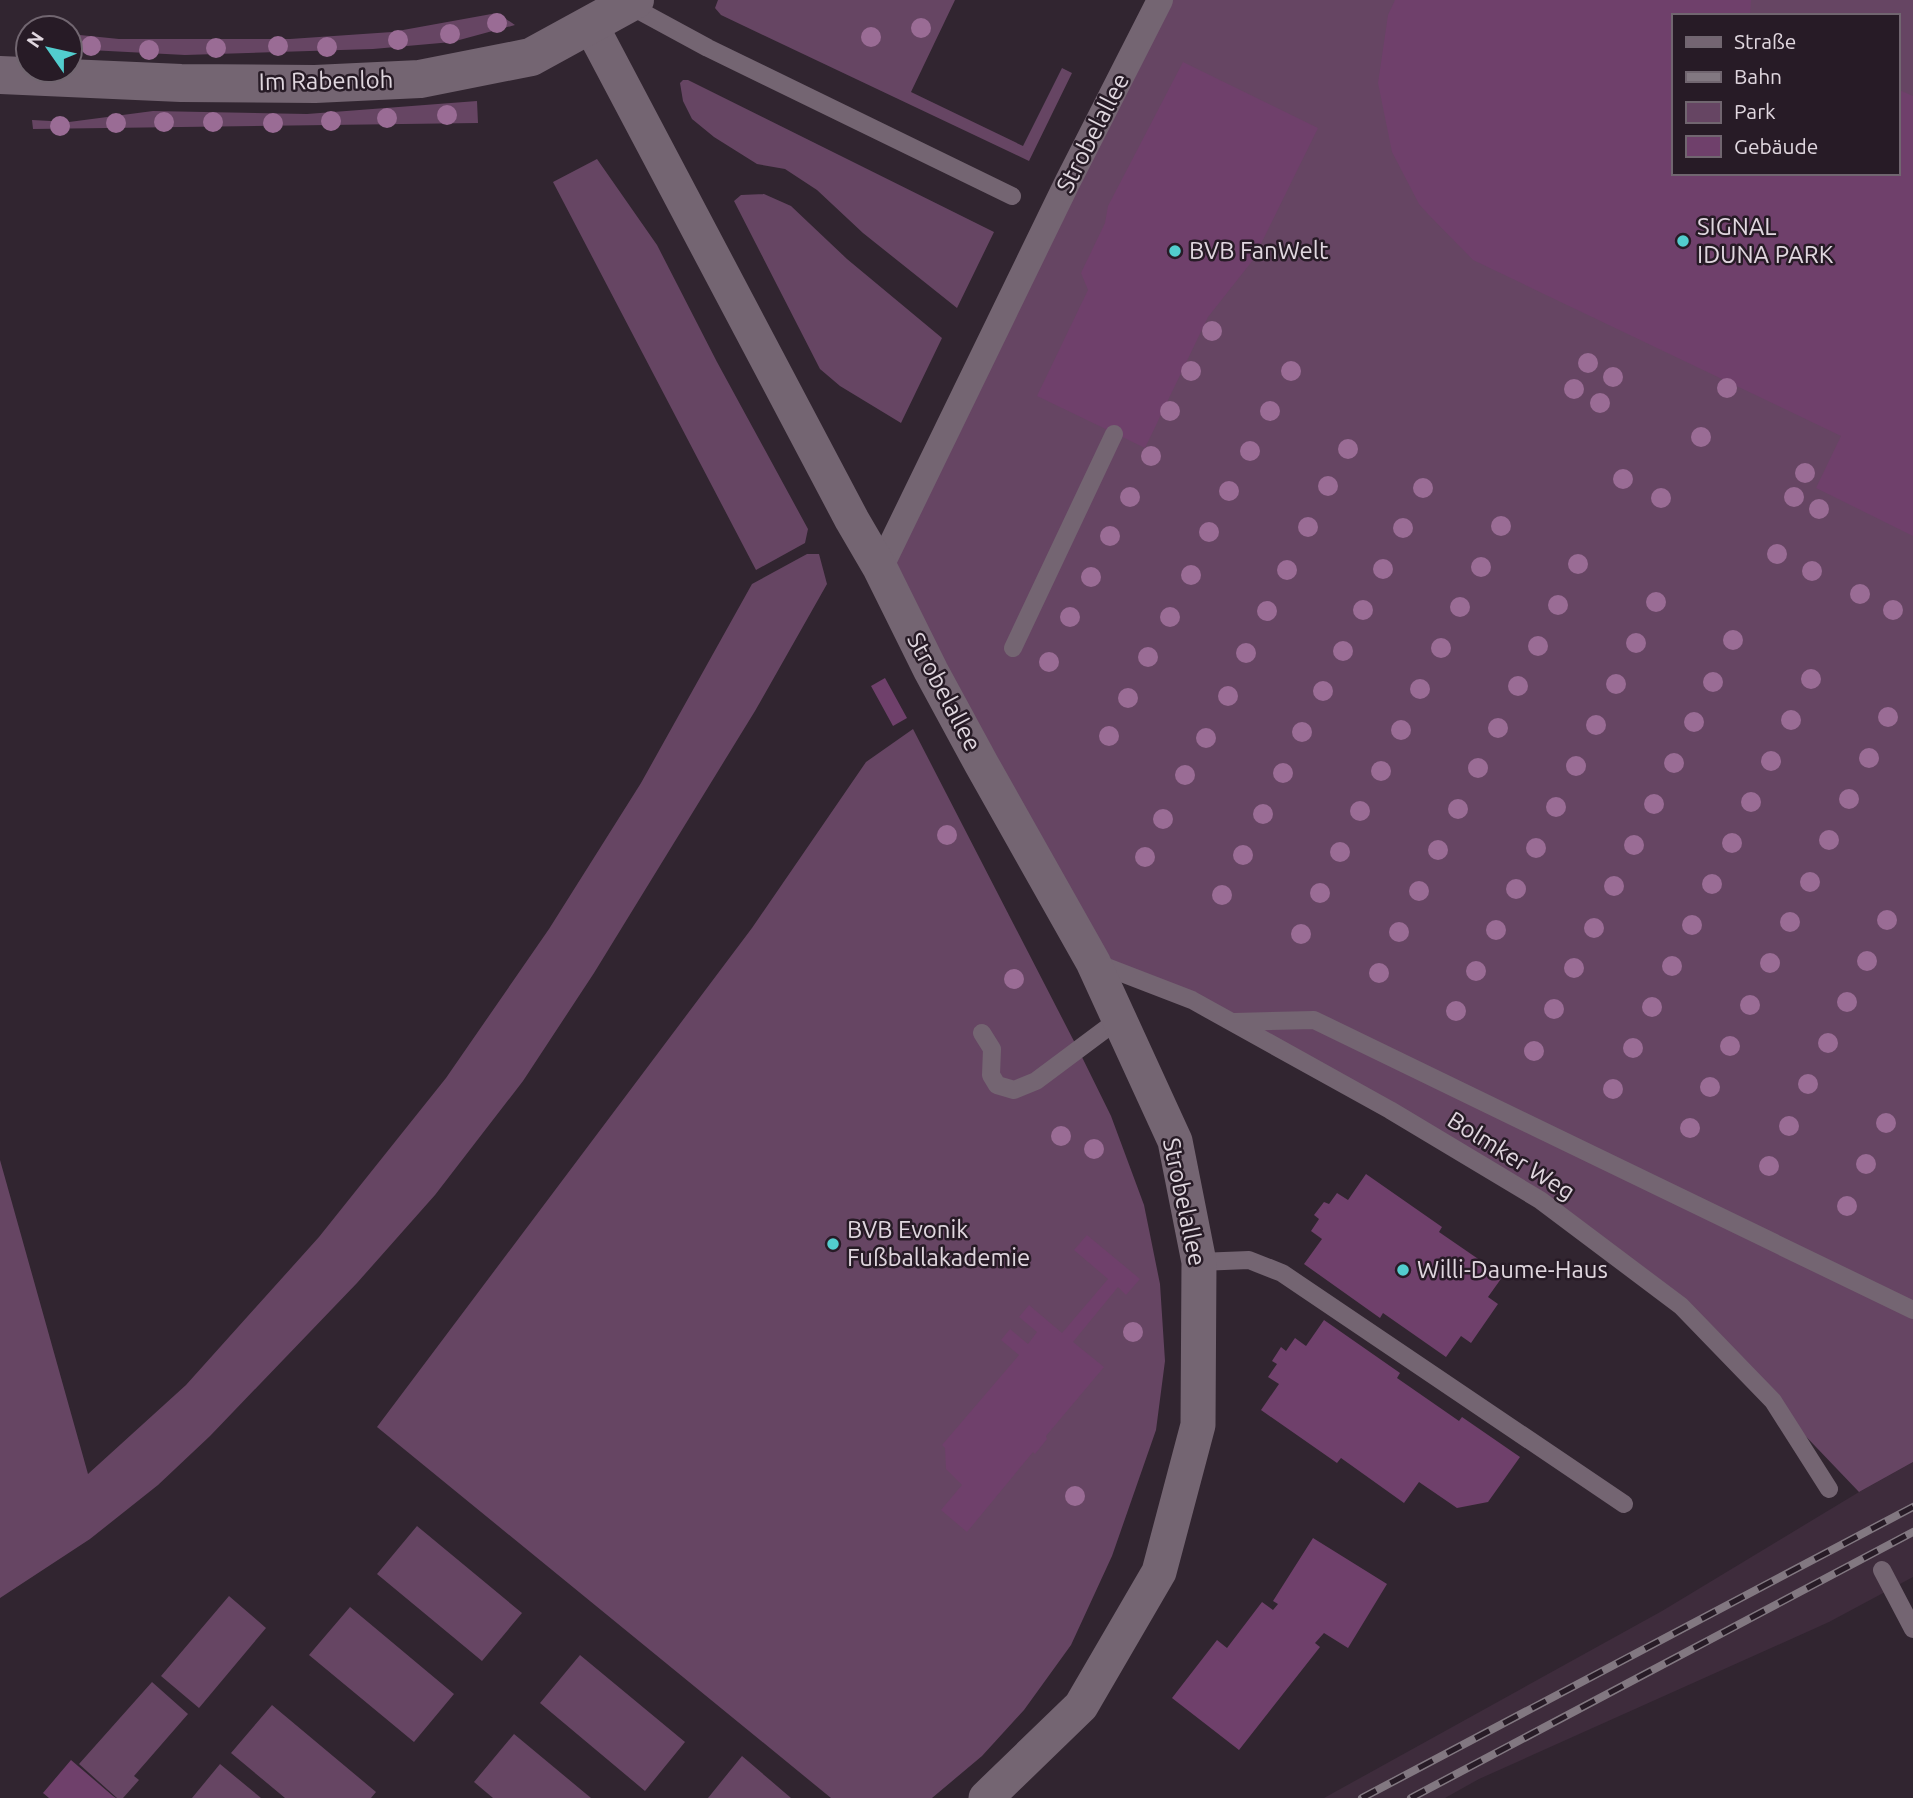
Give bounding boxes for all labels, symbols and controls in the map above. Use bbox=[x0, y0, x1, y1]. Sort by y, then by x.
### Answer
north arrow bbox=[14, 14, 84, 84]
legend bbox=[1672, 14, 1899, 175]
text: N bbox=[22, 27, 48, 52]
text: Straße bbox=[1734, 29, 1796, 53]
text: Bahn bbox=[1734, 64, 1782, 88]
street label: Im Rabenloh bbox=[258, 66, 394, 95]
street label: Strobelallee bbox=[1051, 69, 1134, 197]
text: Park bbox=[1734, 99, 1776, 123]
text: Gebäude bbox=[1734, 134, 1818, 158]
place label: SIGNAL IDUNA PARK bbox=[1697, 213, 1834, 268]
marker: SIGNAL IDUNA PARK bbox=[1675, 233, 1691, 249]
place label: BVB FanWelt bbox=[1189, 237, 1329, 264]
marker: BVB FanWelt bbox=[1167, 243, 1183, 259]
street label: Strobelallee bbox=[902, 628, 987, 756]
street label: Bolmker Weg bbox=[1443, 1106, 1580, 1205]
street label: Strobelallee bbox=[1158, 1135, 1211, 1268]
place label: BVB Evonik Fußballakademie bbox=[847, 1216, 1030, 1271]
marker: BVB Evonik Fußballakademie bbox=[825, 1236, 841, 1252]
place label: Willi-Daume-Haus bbox=[1417, 1256, 1608, 1283]
marker: Willi-Daume-Haus bbox=[1395, 1262, 1411, 1278]

